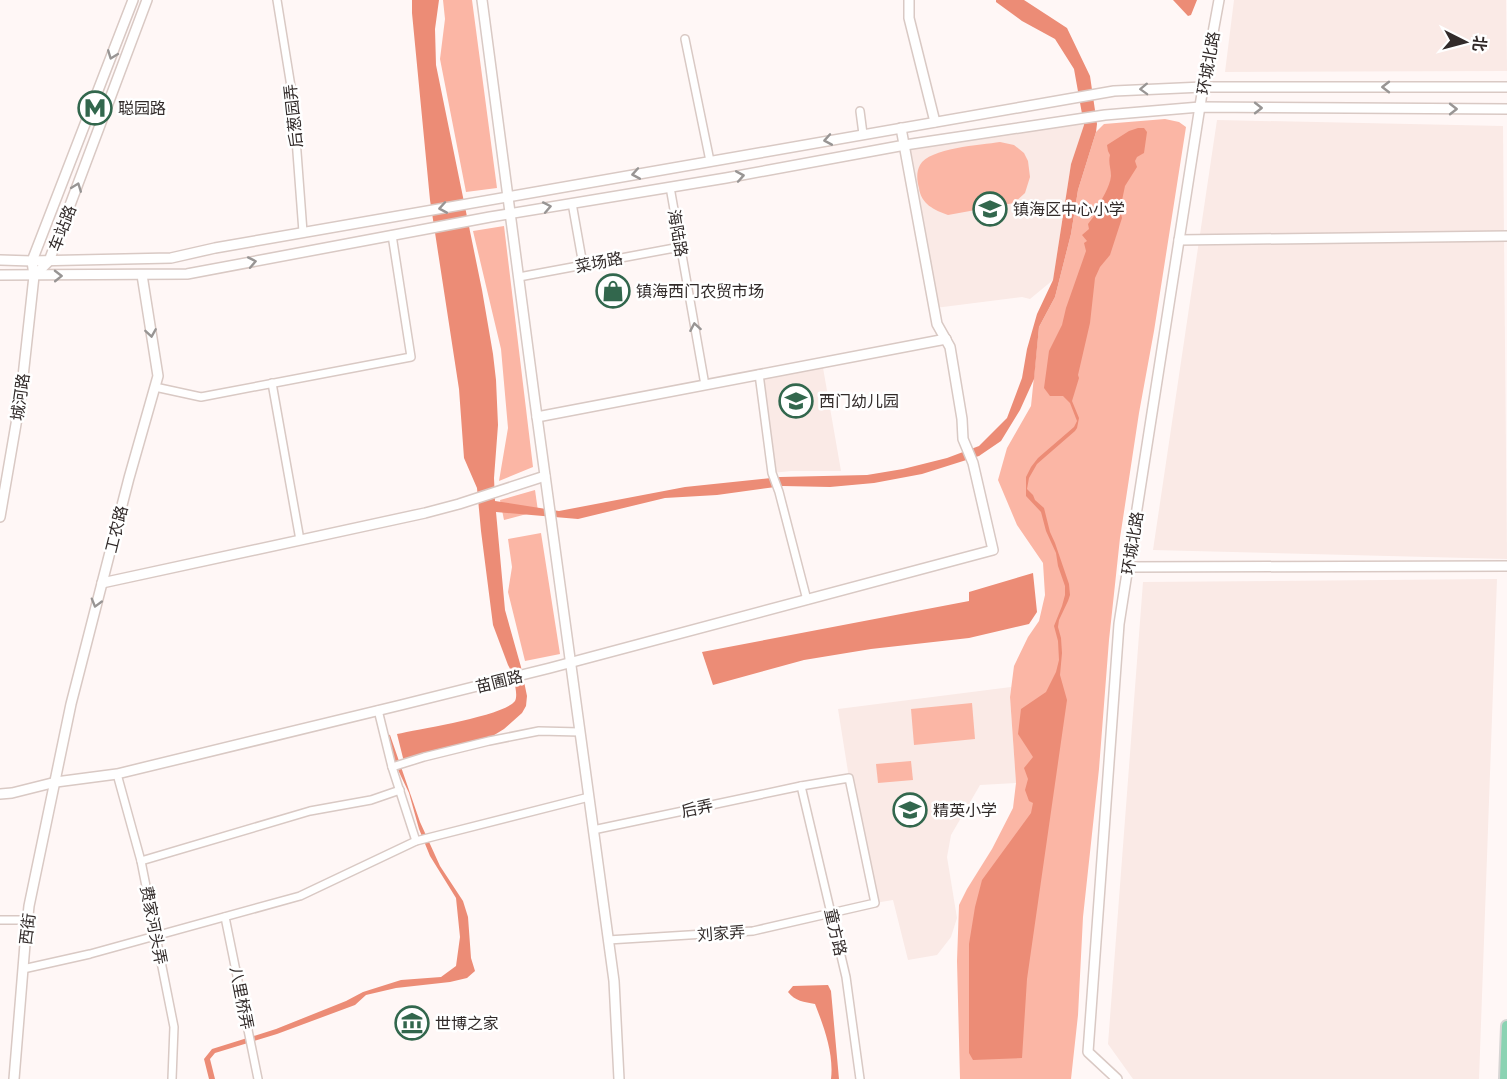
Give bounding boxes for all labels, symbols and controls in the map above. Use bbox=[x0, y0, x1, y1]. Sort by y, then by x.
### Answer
north arrow bbox=[1435, 12, 1495, 72]
street label: 环城北路 bbox=[1194, 30, 1223, 96]
text: 北 bbox=[1469, 35, 1490, 52]
one-way arrow bbox=[107, 48, 119, 59]
one-way arrow bbox=[1381, 81, 1390, 93]
street label: 后葱园弄 bbox=[281, 83, 306, 149]
one-way arrow bbox=[1140, 83, 1149, 96]
metro station icon: 聪园路 bbox=[77, 90, 113, 126]
place label: 聪园路 bbox=[118, 99, 166, 118]
one-way arrow bbox=[1254, 102, 1263, 114]
one-way arrow bbox=[1449, 103, 1458, 115]
one-way arrow bbox=[823, 133, 833, 146]
one-way arrow bbox=[631, 167, 641, 180]
one-way arrow bbox=[735, 170, 744, 182]
one-way arrow bbox=[70, 182, 82, 193]
school or university icon: 镇海区中心小学 bbox=[972, 191, 1008, 227]
place label: 镇海区中心小学 bbox=[1013, 200, 1125, 219]
one-way arrow bbox=[439, 201, 449, 214]
one-way arrow bbox=[542, 201, 552, 214]
street label: 车站路 bbox=[45, 202, 80, 254]
street label: 海陆路 bbox=[664, 208, 691, 258]
street label: 菜场路 bbox=[574, 249, 624, 276]
one-way arrow bbox=[247, 256, 257, 269]
one-way arrow bbox=[54, 270, 63, 282]
shop icon: 镇海西门农贸市场 bbox=[595, 273, 631, 309]
place label: 镇海西门农贸市场 bbox=[636, 282, 764, 301]
one-way arrow bbox=[689, 322, 702, 332]
one-way arrow bbox=[144, 327, 157, 337]
street label: 城河路 bbox=[8, 372, 33, 422]
school or university icon: 西门幼儿园 bbox=[778, 383, 814, 419]
place label: 西门幼儿园 bbox=[819, 392, 899, 411]
street label: 工农路 bbox=[101, 504, 132, 555]
street label: 环城北路 bbox=[1118, 510, 1147, 576]
one-way arrow bbox=[91, 597, 103, 608]
street label: 苗圃路 bbox=[474, 666, 525, 697]
school or university icon: 精英小学 bbox=[892, 792, 928, 828]
street label: 后弄 bbox=[679, 796, 715, 821]
place label: 精英小学 bbox=[933, 801, 997, 820]
street label: 费家河头弄 bbox=[137, 884, 170, 966]
street label: 童方路 bbox=[821, 907, 850, 958]
street label: 西街 bbox=[16, 912, 39, 946]
street label: 刘家弄 bbox=[696, 922, 746, 945]
street label: 八里桥弄 bbox=[226, 965, 257, 1031]
museum icon: 世博之家 bbox=[394, 1005, 430, 1041]
place label: 世博之家 bbox=[435, 1014, 499, 1033]

